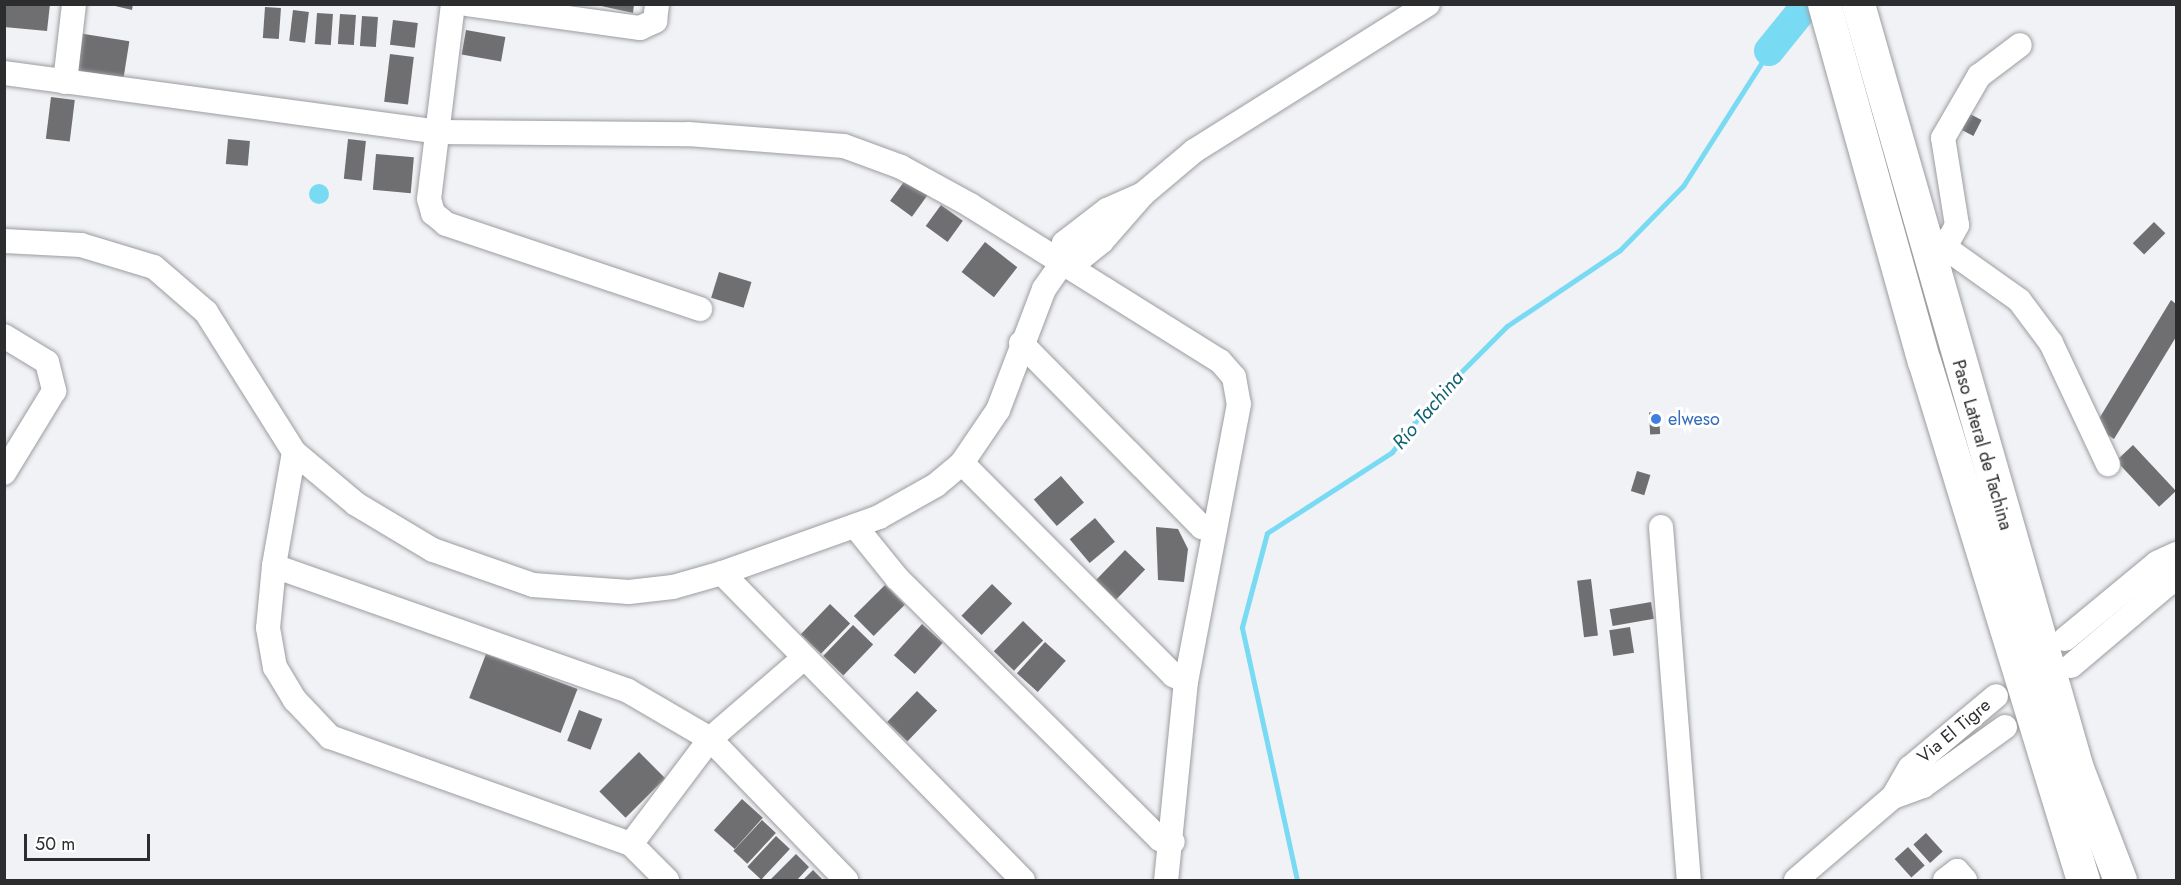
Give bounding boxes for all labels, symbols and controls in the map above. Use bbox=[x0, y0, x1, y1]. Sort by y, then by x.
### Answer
street label: Paso Lateral de Tachina bbox=[1947, 357, 2017, 533]
water label: Río Tachina bbox=[1387, 366, 1469, 454]
place label: elweso bbox=[1668, 408, 1720, 430]
marker: elweso bbox=[1649, 412, 1663, 426]
street label: Via El Tigre bbox=[1913, 694, 1995, 768]
scale bar bbox=[27, 822, 153, 860]
text: 50 m bbox=[35, 831, 75, 857]

